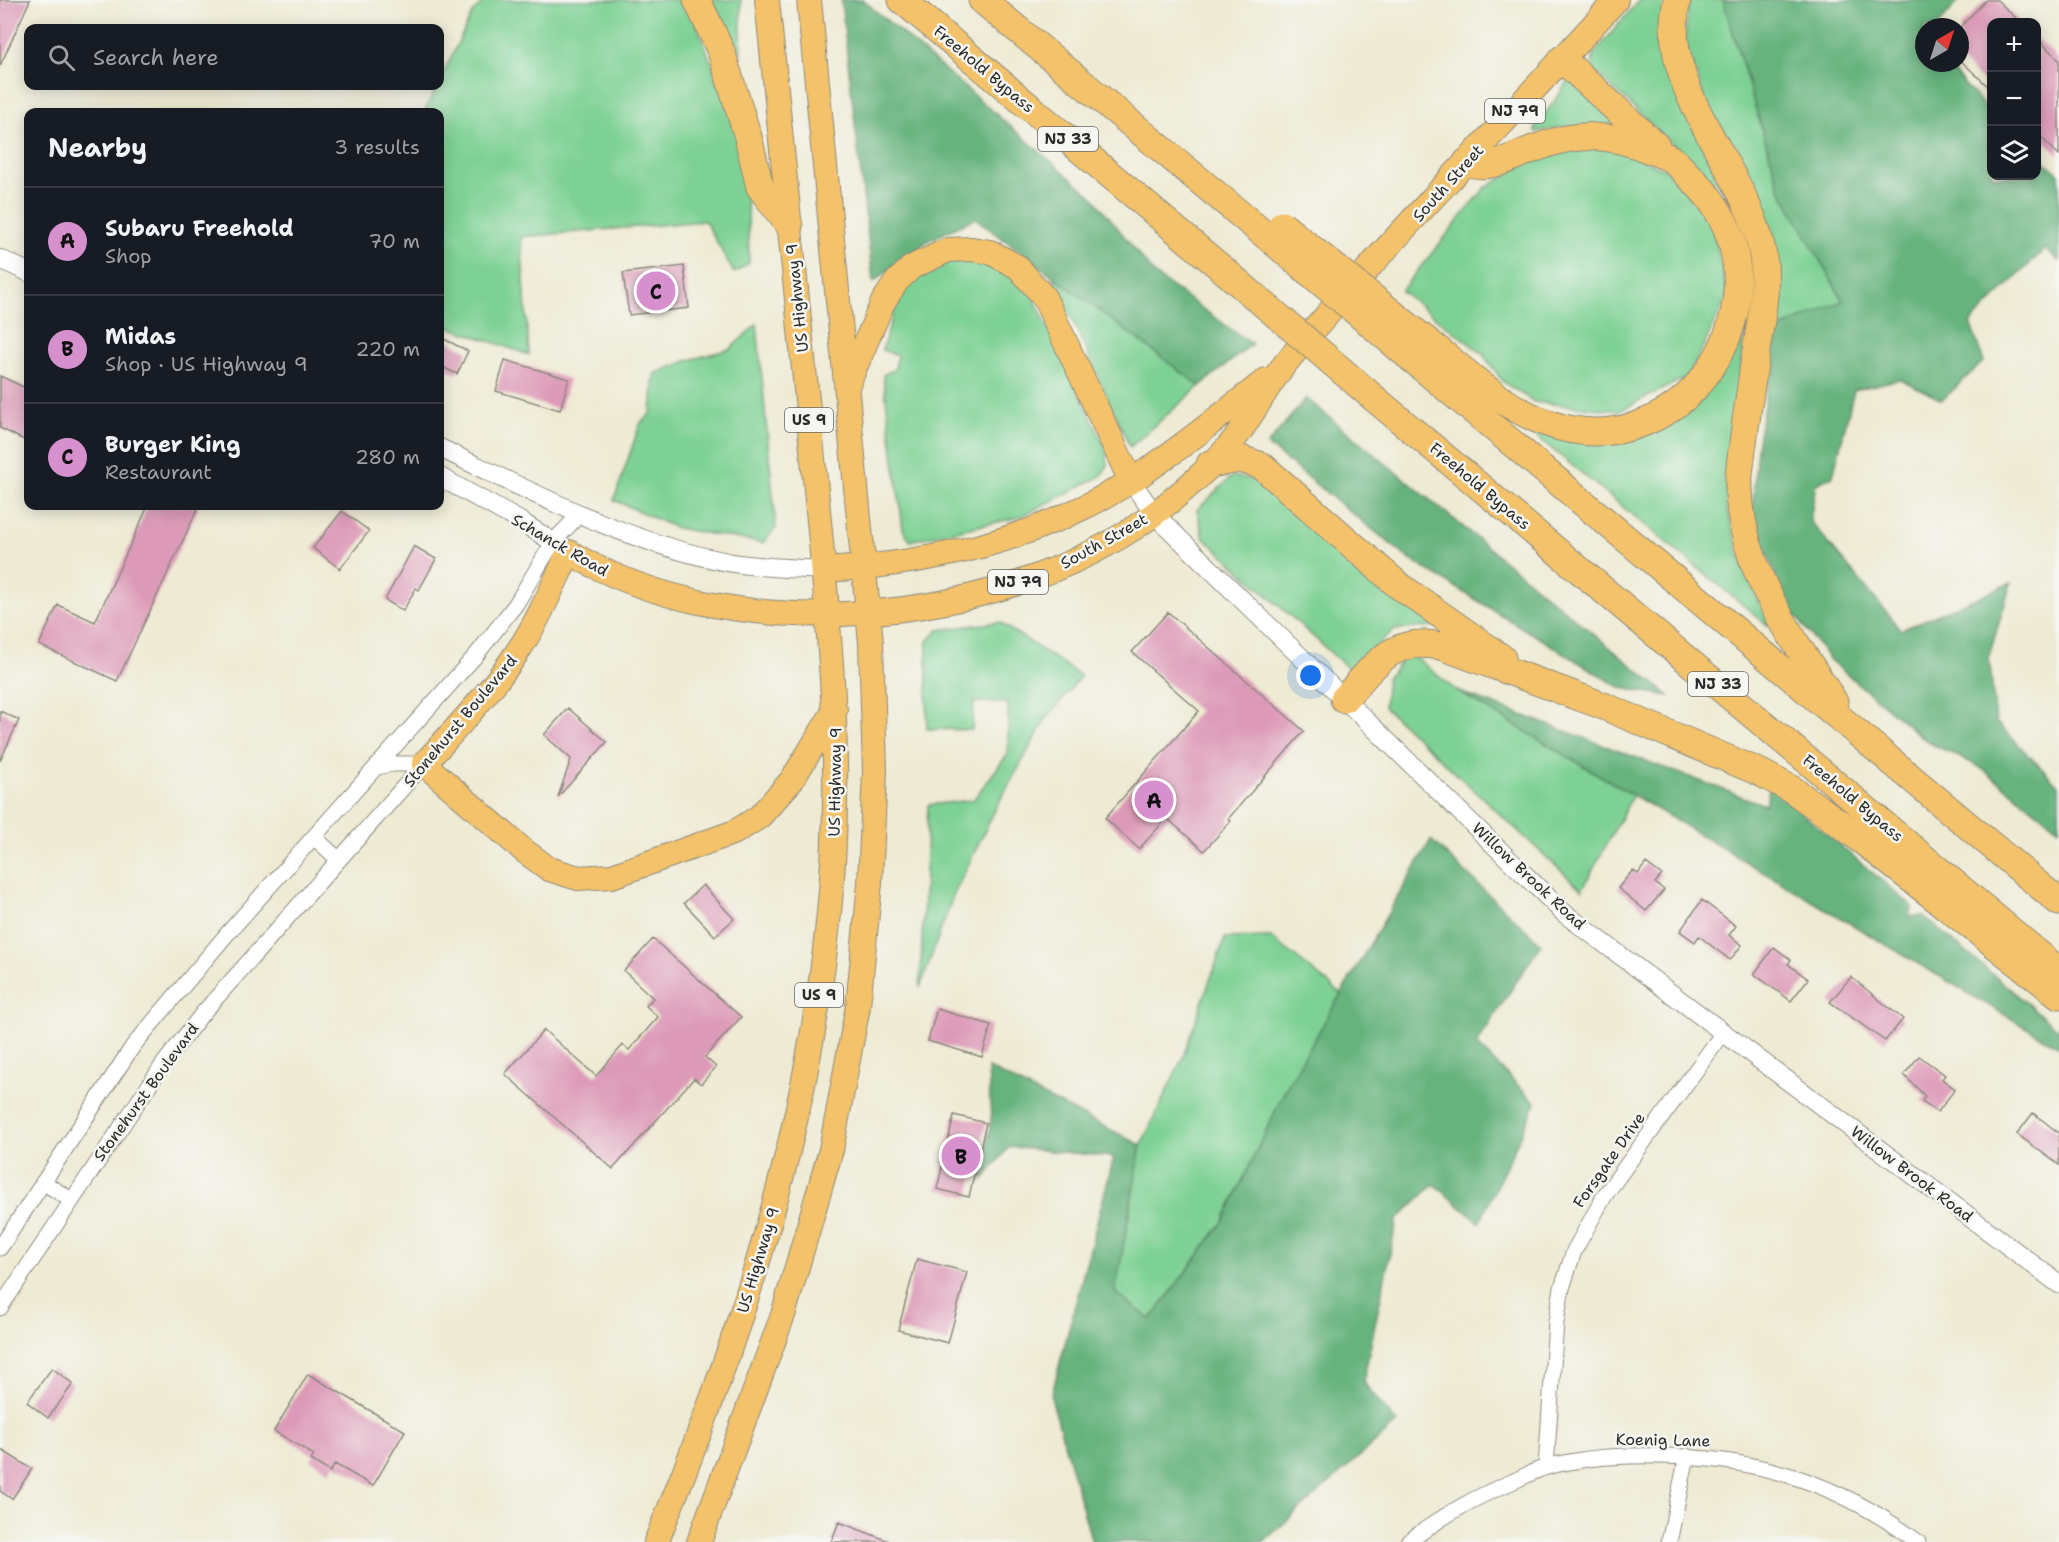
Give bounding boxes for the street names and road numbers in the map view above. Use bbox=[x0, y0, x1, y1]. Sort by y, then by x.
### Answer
street label: Freehold Bypass bbox=[929, 21, 1039, 117]
road number: NJ 79 bbox=[1485, 99, 1545, 123]
road number: NJ 33 bbox=[1038, 127, 1098, 151]
street label: South Street bbox=[1408, 140, 1488, 226]
street label: US Highway 9 bbox=[781, 242, 813, 354]
road number: US 9 bbox=[785, 408, 833, 432]
street label: Freehold Bypass bbox=[1425, 438, 1535, 534]
street label: South Street bbox=[1057, 508, 1151, 574]
street label: Schanck Road bbox=[508, 509, 612, 581]
road number: NJ 79 bbox=[988, 570, 1048, 594]
street label: Stonehurst Boulevard bbox=[399, 651, 521, 791]
road number: NJ 33 bbox=[1688, 672, 1748, 696]
street label: US Highway 9 bbox=[824, 727, 846, 837]
street label: Freehold Bypass bbox=[1798, 750, 1908, 846]
street label: Willow Brook Road bbox=[1468, 818, 1590, 934]
road number: US 9 bbox=[795, 983, 843, 1007]
street label: Stonehurst Boulevard bbox=[89, 1019, 203, 1165]
street label: Forsgate Drive bbox=[1568, 1108, 1650, 1212]
street label: Willow Brook Road bbox=[1847, 1121, 1977, 1227]
street label: US Highway 9 bbox=[732, 1205, 784, 1315]
street label: Koenig Lane bbox=[1615, 1429, 1711, 1451]

